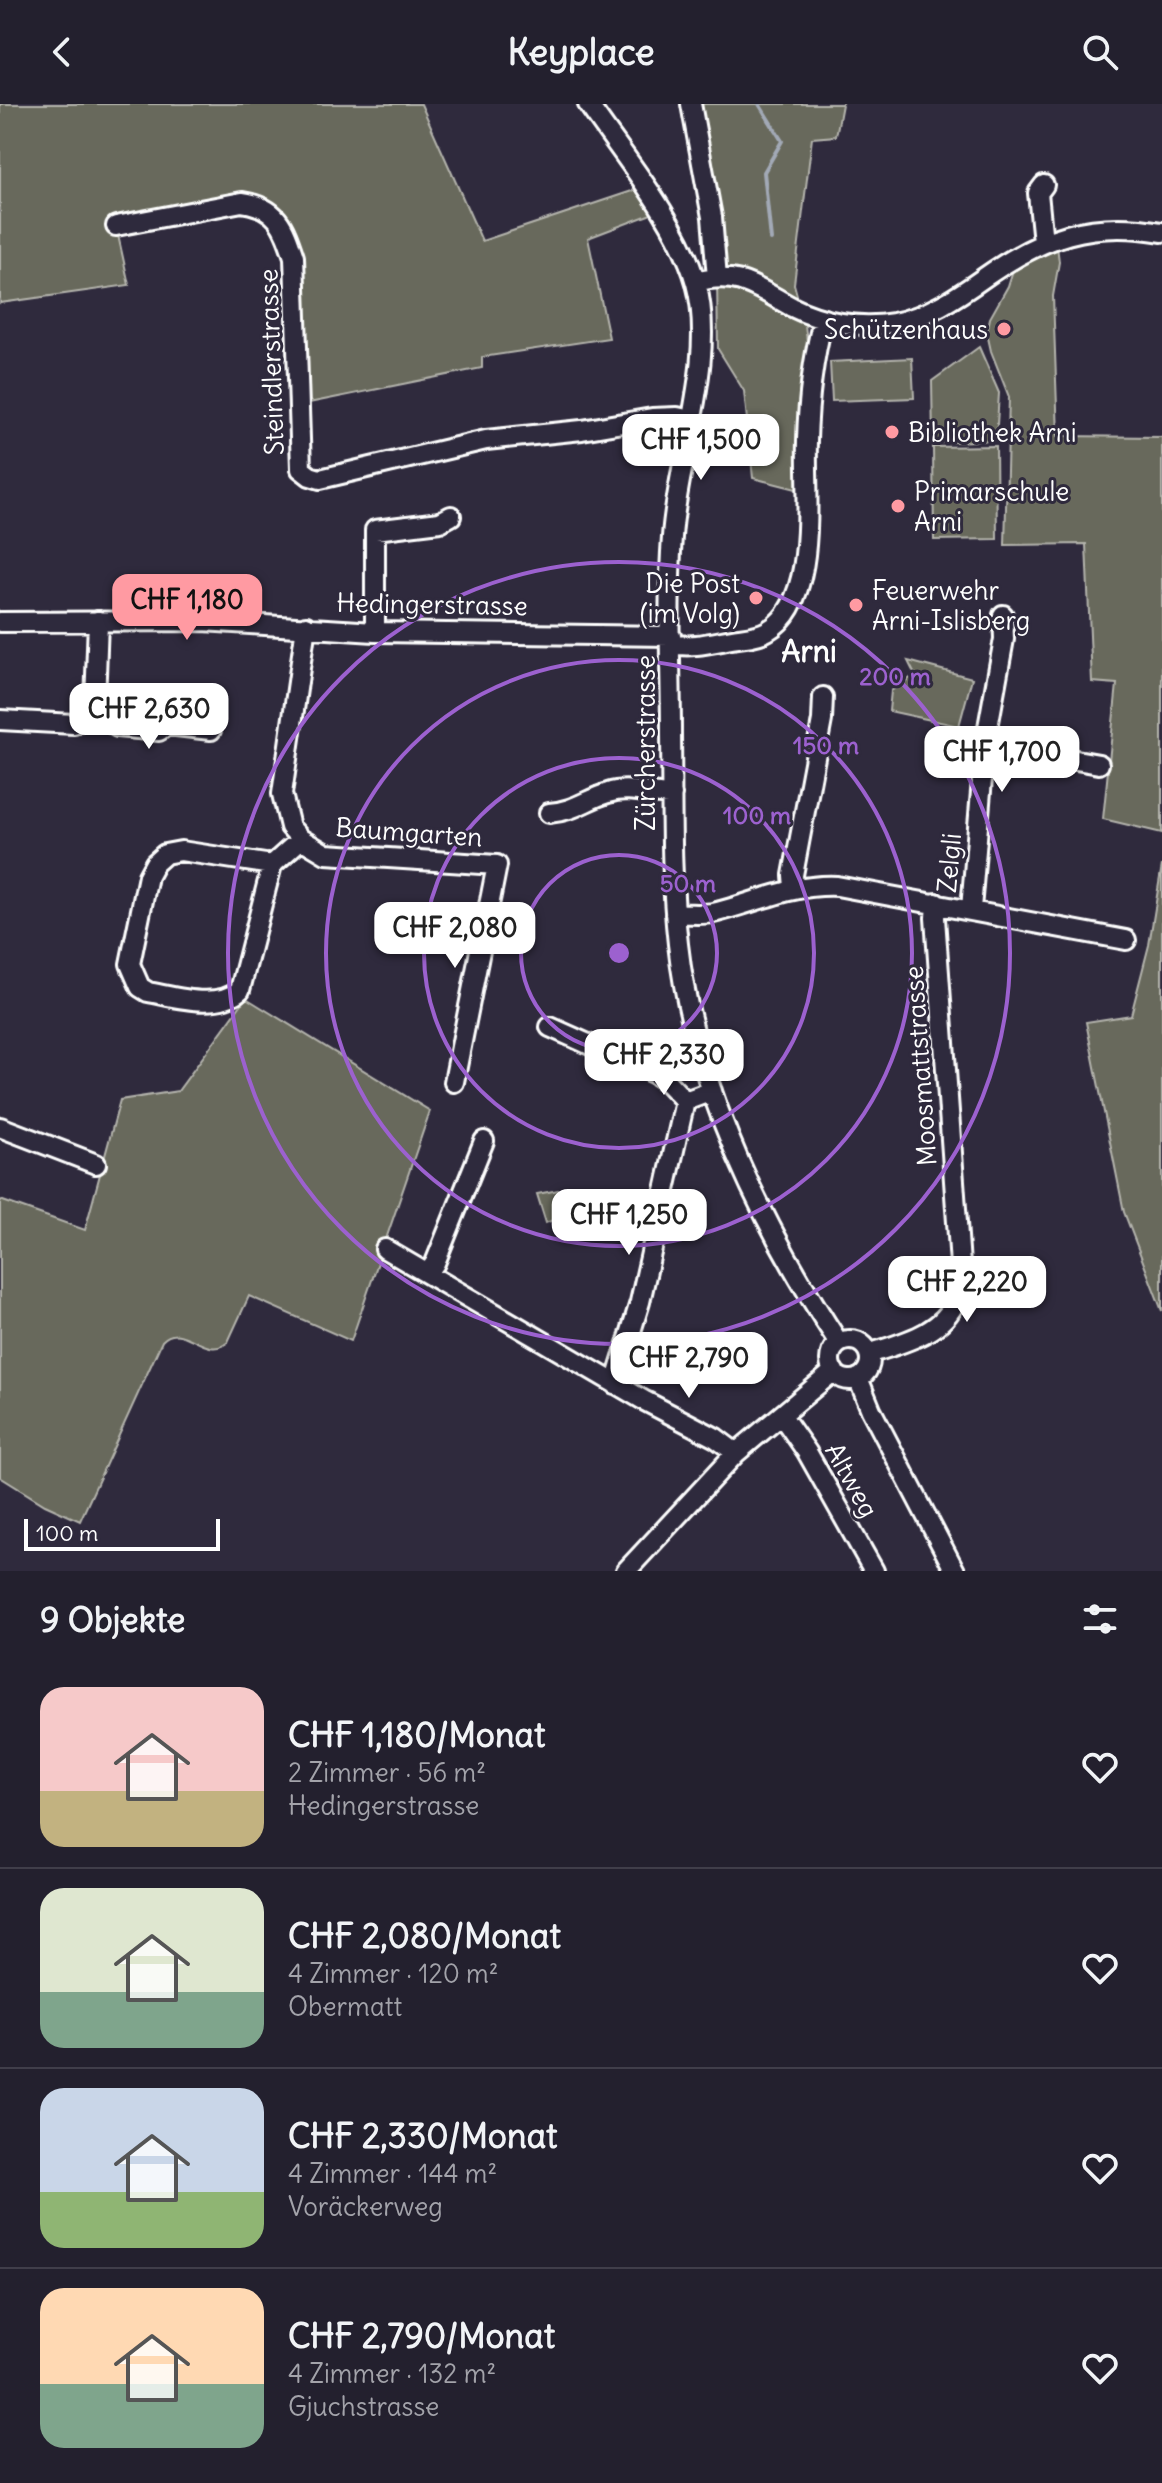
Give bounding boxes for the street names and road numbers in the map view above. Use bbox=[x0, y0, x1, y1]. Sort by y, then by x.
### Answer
street label: Steindlerstrasse bbox=[251, 268, 291, 456]
street label: Hedingerstrasse bbox=[336, 586, 528, 622]
street label: Zürcherstrasse bbox=[629, 655, 662, 831]
street label: Baumgarten bbox=[334, 810, 484, 854]
street label: Zelgli bbox=[930, 832, 968, 894]
street label: Moosmattstrasse bbox=[897, 965, 943, 1167]
street label: Altweg bbox=[818, 1437, 886, 1523]

